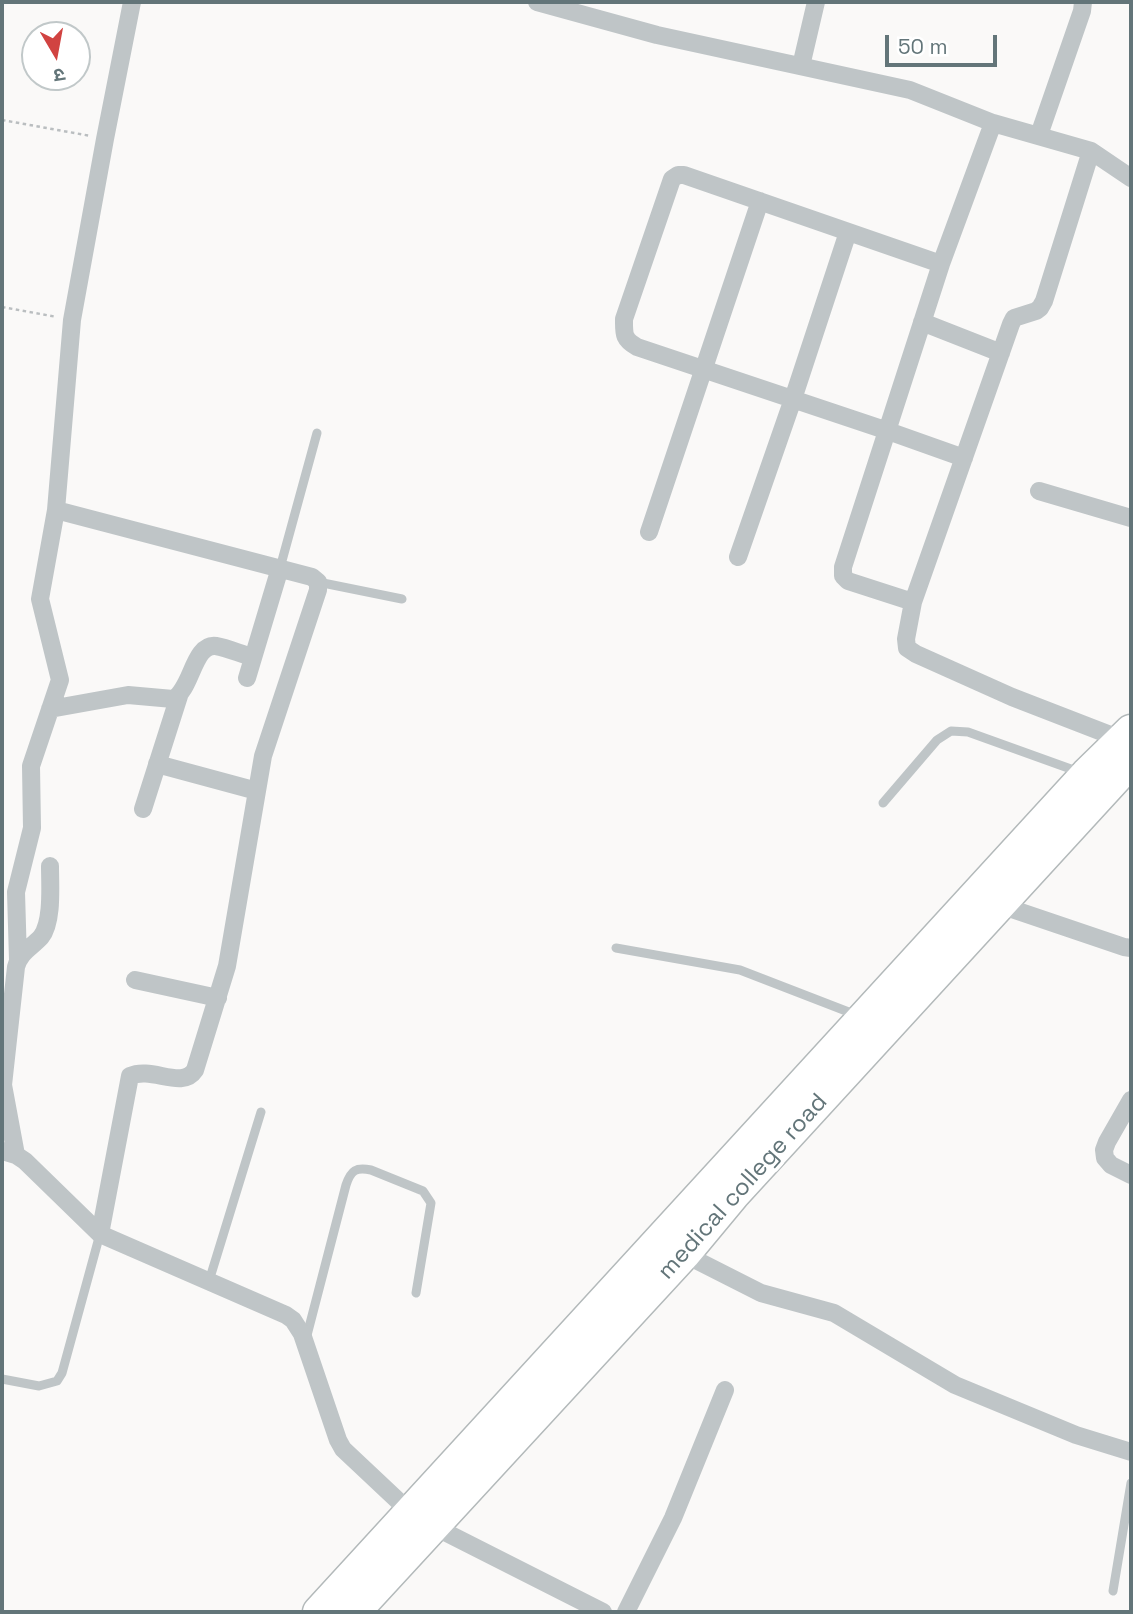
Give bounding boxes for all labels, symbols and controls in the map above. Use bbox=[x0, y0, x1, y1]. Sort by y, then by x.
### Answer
north arrow bbox=[21, 21, 91, 91]
scale bar bbox=[888, 21, 1000, 65]
text: 50 m bbox=[898, 33, 948, 60]
text: उ bbox=[52, 62, 67, 88]
street label: medical college road bbox=[652, 1088, 834, 1286]

